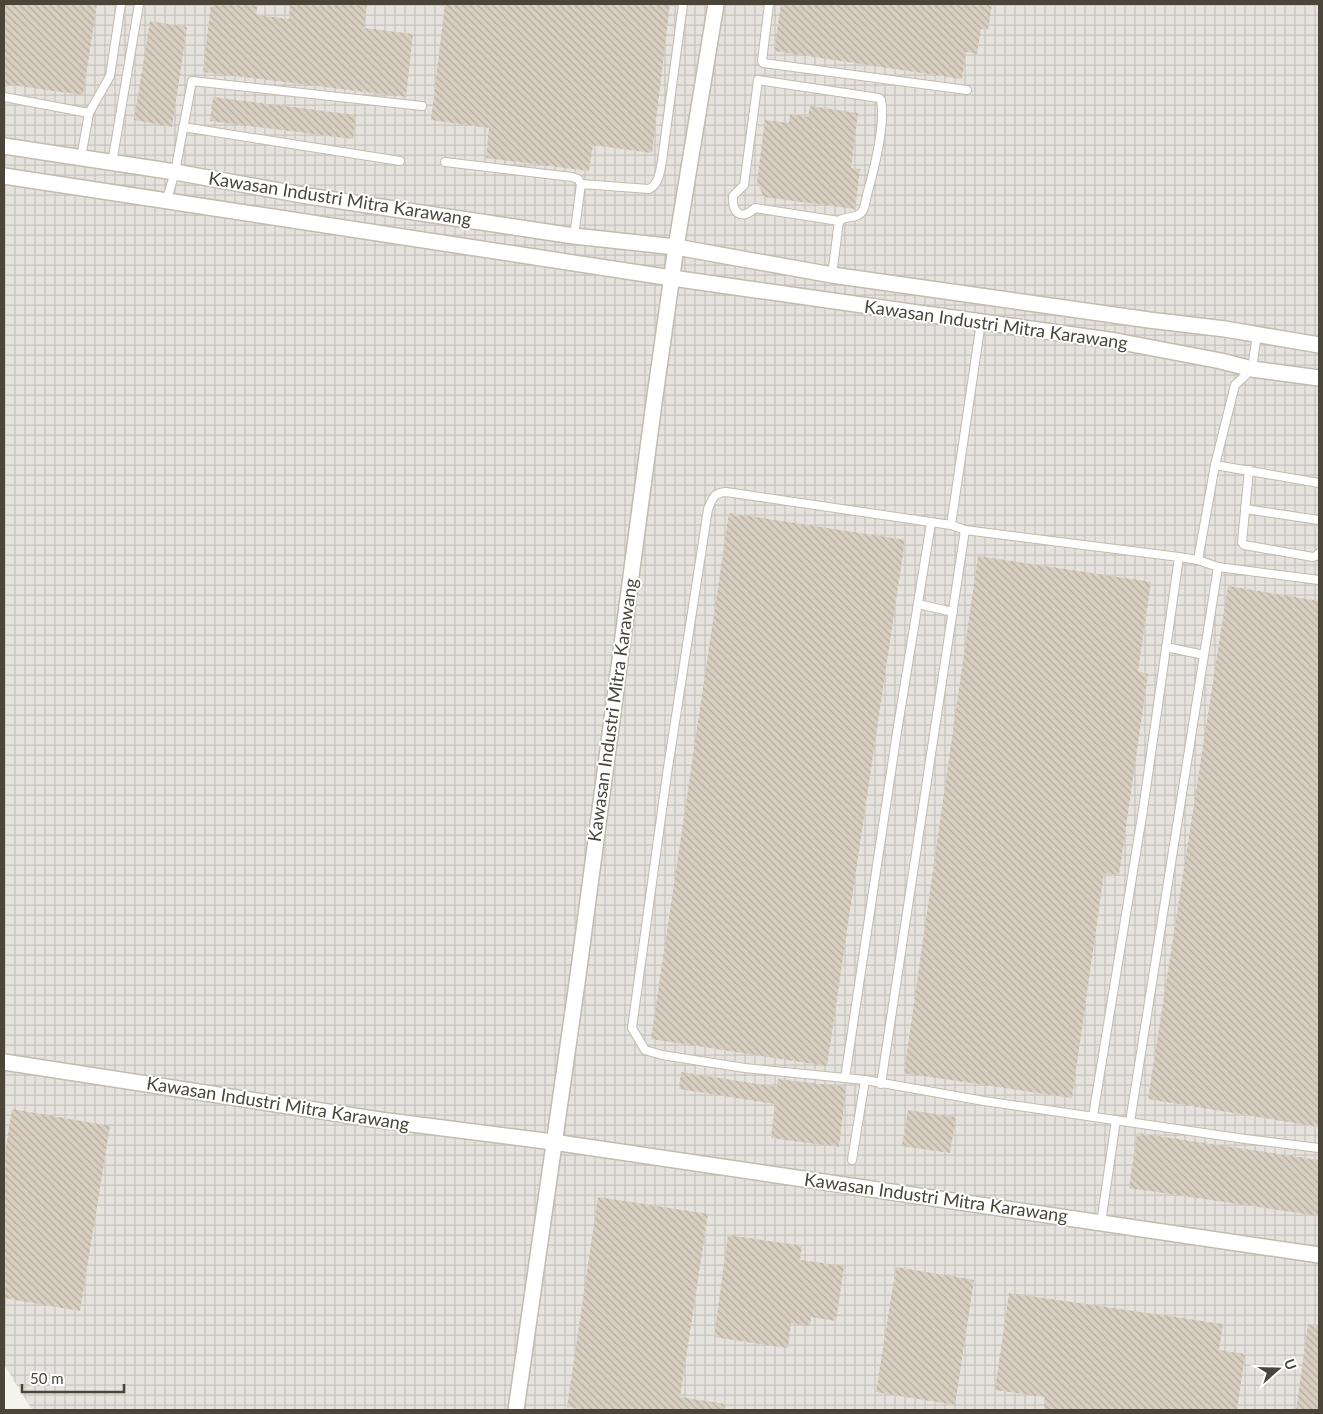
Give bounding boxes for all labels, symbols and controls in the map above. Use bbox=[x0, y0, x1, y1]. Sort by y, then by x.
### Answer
street label: Kawasan Industri Mitra Karawang bbox=[207, 166, 473, 230]
street label: Kawasan Industri Mitra Karawang bbox=[863, 295, 1129, 353]
street label: Kawasan Industri Mitra Karawang bbox=[583, 577, 641, 843]
street label: Kawasan Industri Mitra Karawang bbox=[145, 1071, 411, 1135]
street label: Kawasan Industri Mitra Karawang bbox=[803, 1168, 1069, 1226]
north arrow bbox=[1253, 1344, 1303, 1394]
text: U bbox=[1281, 1357, 1300, 1372]
scale bar bbox=[22, 1362, 125, 1394]
text: 50 m bbox=[30, 1369, 64, 1387]

